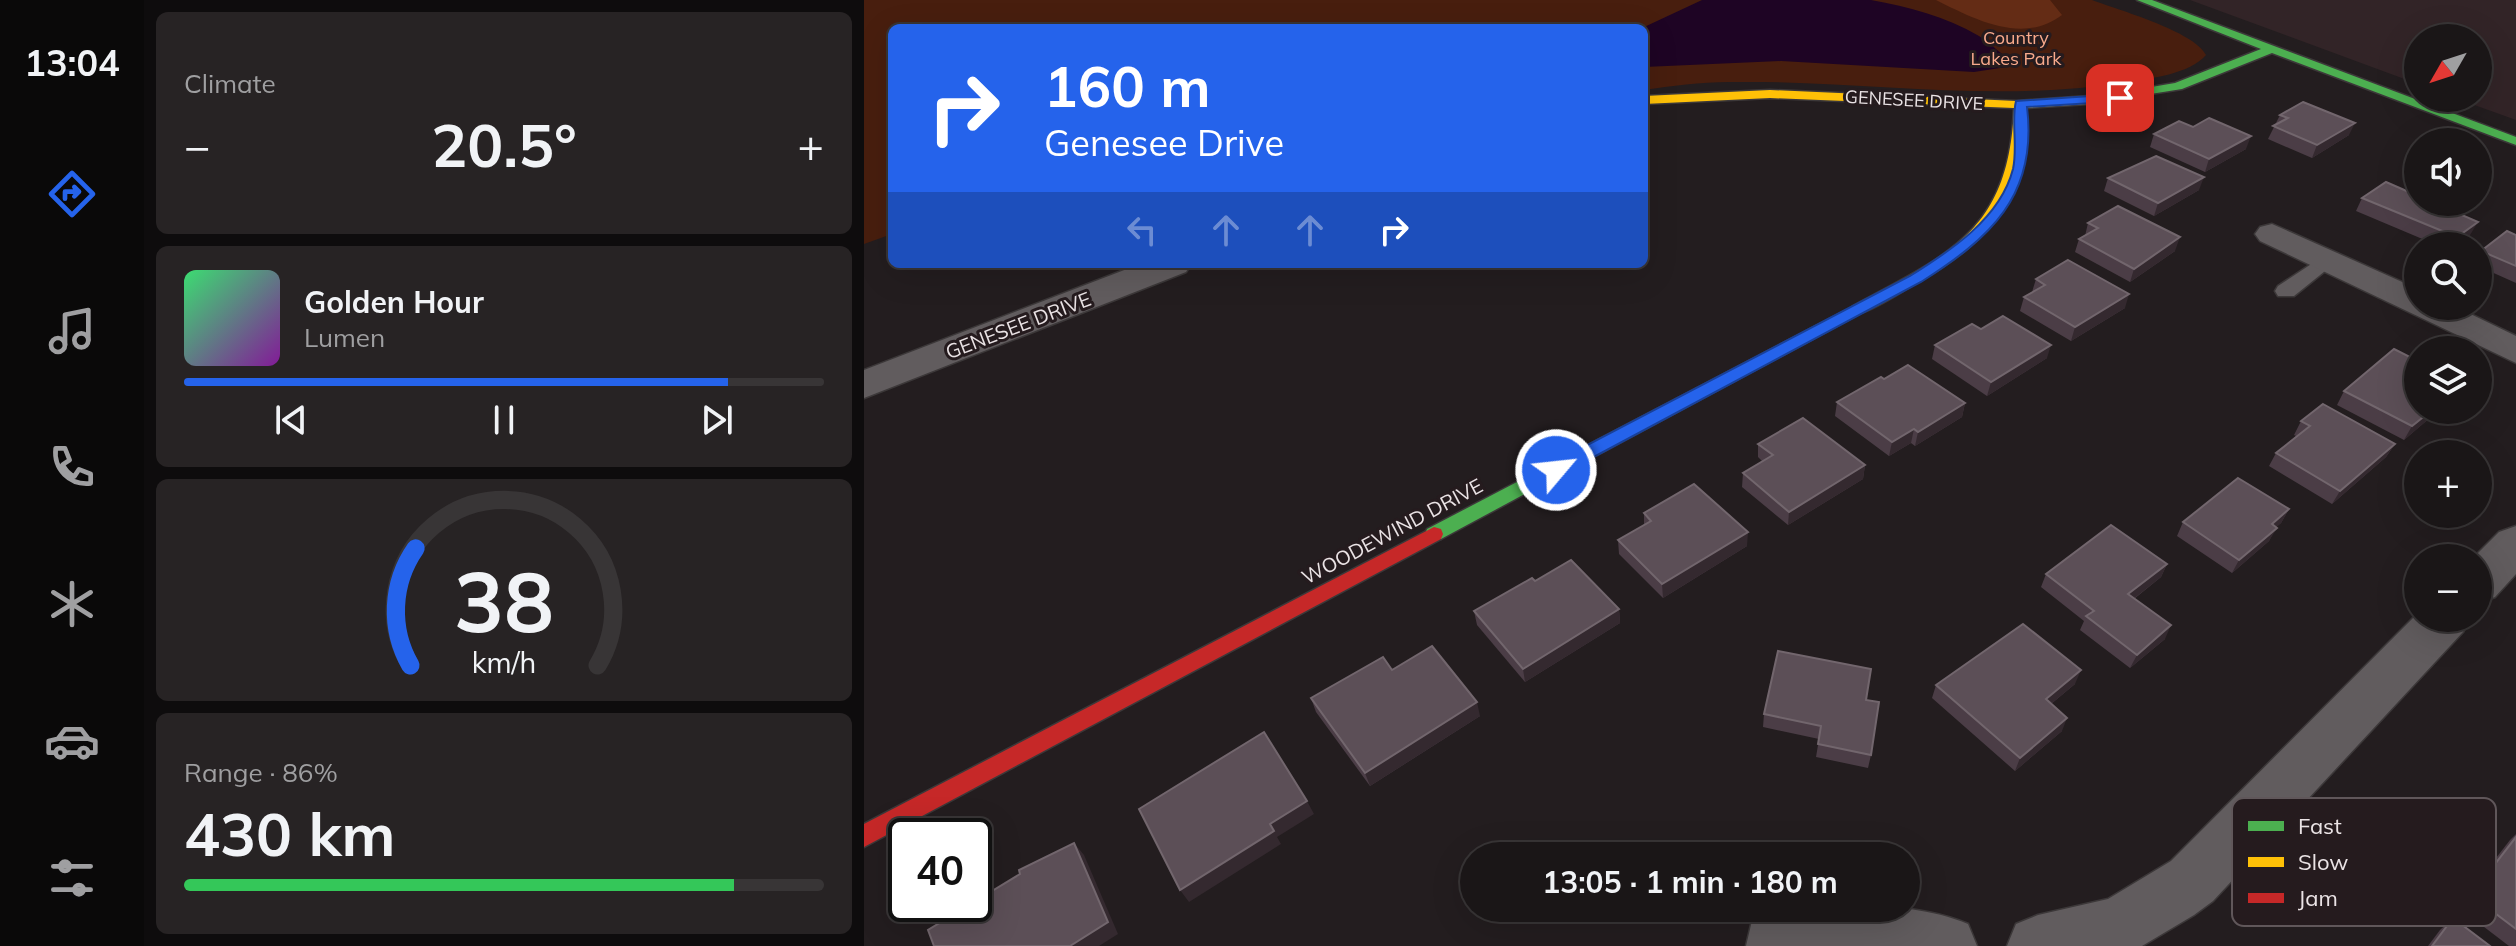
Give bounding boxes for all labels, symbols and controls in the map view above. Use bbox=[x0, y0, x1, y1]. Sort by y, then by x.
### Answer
north arrow bbox=[2404, 24, 2492, 112]
map controls bbox=[2404, 24, 2492, 632]
park label: Country Lakes Park bbox=[1971, 26, 2062, 70]
text: 13:04 bbox=[24, 40, 120, 85]
text: 160 m bbox=[1044, 51, 1211, 121]
icon: right bbox=[912, 56, 1016, 160]
pin bbox=[2086, 64, 2154, 132]
text: Climate bbox=[184, 67, 276, 100]
icon: arrive bbox=[2098, 76, 2142, 120]
street label: GENESEE DRIVE bbox=[1844, 85, 1984, 115]
text: 20.5° bbox=[431, 107, 577, 182]
text: − bbox=[184, 118, 210, 173]
text: + bbox=[798, 118, 824, 173]
text: Genesee Drive bbox=[1044, 120, 1284, 165]
button: sound bbox=[2404, 128, 2492, 216]
icon: directions bbox=[44, 166, 100, 222]
icon: left bbox=[1120, 208, 1164, 252]
icon: ahead bbox=[1204, 208, 1248, 252]
icon: ahead bbox=[1288, 208, 1332, 252]
icon: right bbox=[1372, 208, 1416, 252]
button: search bbox=[2404, 232, 2492, 320]
text: Golden Hour bbox=[304, 283, 484, 321]
street label: GENESEE DRIVE bbox=[942, 286, 1094, 364]
icon: music bbox=[44, 303, 100, 359]
text: Lumen bbox=[304, 321, 385, 354]
button: layers bbox=[2404, 336, 2492, 424]
icon: previous bbox=[269, 398, 313, 442]
icon: pause bbox=[482, 398, 526, 442]
icon: next bbox=[695, 398, 739, 442]
position arrow bbox=[1514, 428, 1598, 512]
icon: phone bbox=[44, 439, 100, 495]
button: + bbox=[2404, 440, 2492, 528]
street label: WOODEWIND DRIVE bbox=[1297, 473, 1487, 589]
button: − bbox=[2404, 544, 2492, 632]
text: 38 bbox=[454, 547, 554, 652]
icon: climate bbox=[44, 576, 100, 632]
text: km/h bbox=[472, 644, 536, 680]
icon: car bbox=[44, 713, 100, 769]
text: Range · 86% bbox=[184, 756, 338, 789]
text: 430 km bbox=[184, 796, 396, 871]
legend bbox=[2232, 798, 2496, 926]
text: Fast bbox=[2298, 812, 2342, 840]
speed limit sign: 40 bbox=[888, 818, 992, 922]
text: Slow bbox=[2298, 848, 2348, 876]
icon: filters bbox=[44, 850, 100, 906]
text: 13:05 · 1 min · 180 m bbox=[1542, 863, 1838, 901]
text: Jam bbox=[2298, 884, 2338, 912]

